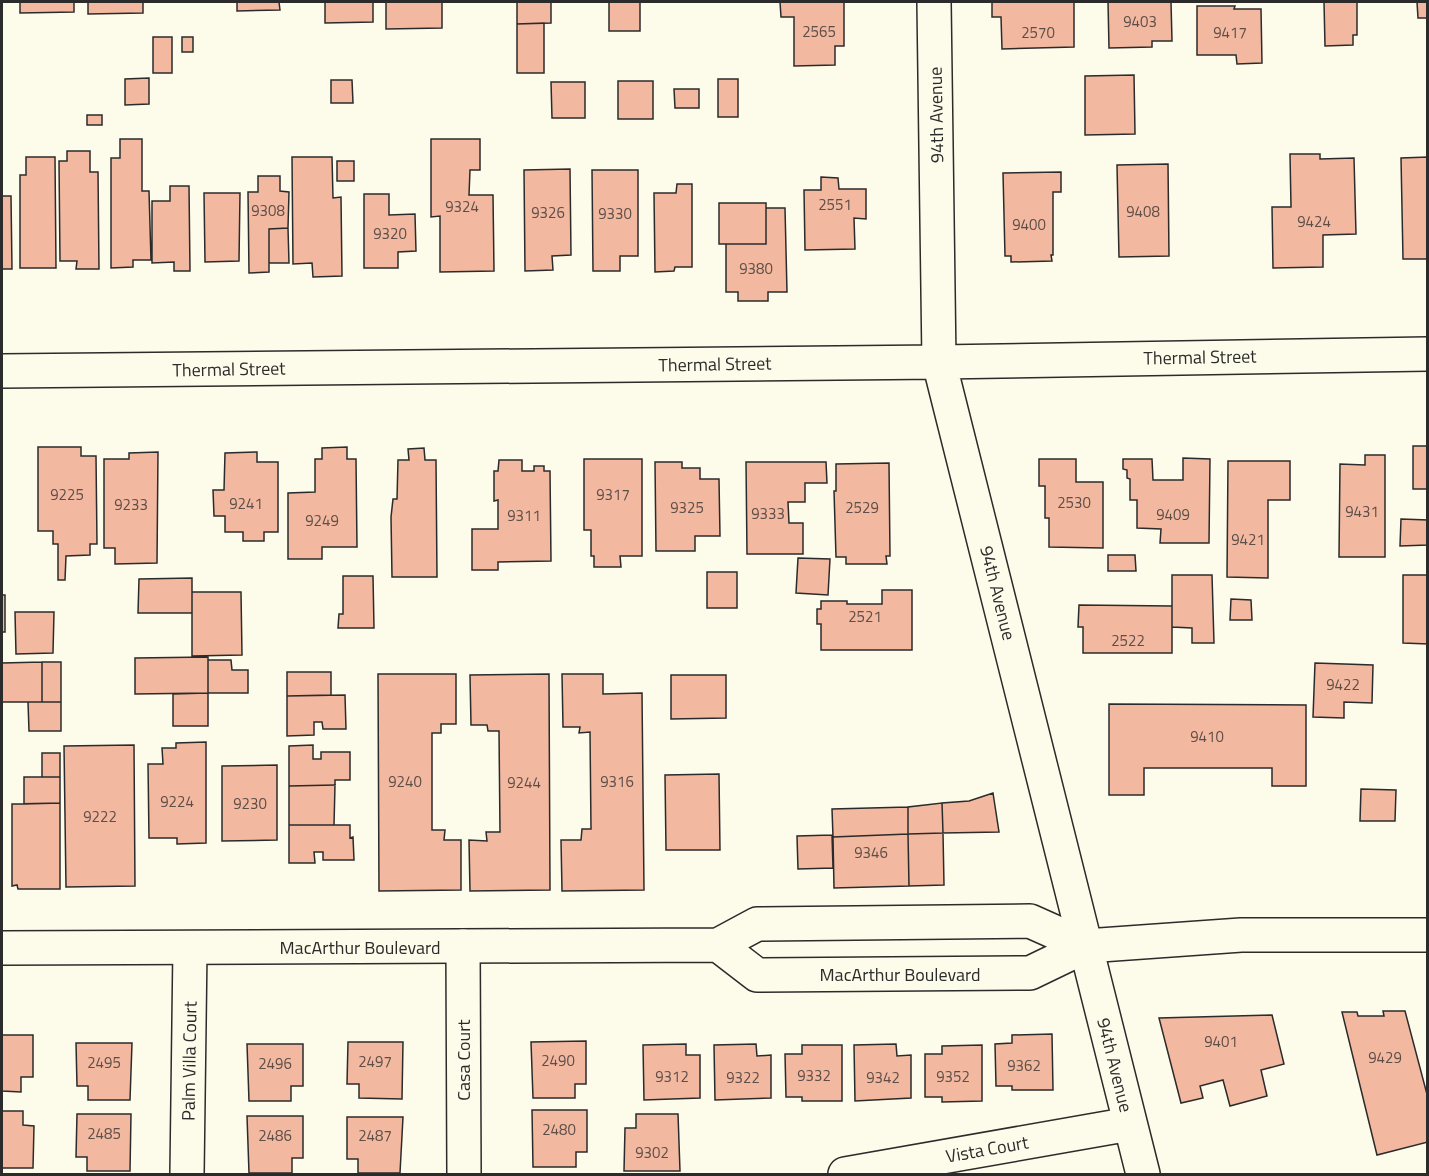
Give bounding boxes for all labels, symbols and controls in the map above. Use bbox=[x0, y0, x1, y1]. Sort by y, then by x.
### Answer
house number: 9403 bbox=[1123, 10, 1157, 33]
house number: 2565 bbox=[802, 20, 836, 43]
house number: 2570 bbox=[1021, 21, 1055, 44]
house number: 9417 bbox=[1213, 21, 1247, 44]
street label: 94th Avenue bbox=[922, 67, 950, 163]
house number: 2551 bbox=[818, 193, 852, 216]
house number: 9324 bbox=[445, 195, 479, 218]
house number: 9308 bbox=[251, 199, 285, 222]
house number: 9408 bbox=[1126, 200, 1160, 223]
house number: 9326 bbox=[531, 201, 565, 224]
house number: 9330 bbox=[598, 202, 632, 225]
house number: 9424 bbox=[1297, 210, 1331, 233]
house number: 9400 bbox=[1012, 213, 1046, 236]
house number: 9320 bbox=[373, 222, 407, 245]
house number: 9380 bbox=[739, 257, 773, 280]
street label: Thermal Street bbox=[1143, 343, 1257, 371]
street label: Thermal Street bbox=[658, 350, 772, 378]
street label: Thermal Street bbox=[172, 355, 286, 383]
house number: 9225 bbox=[50, 483, 84, 506]
house number: 9317 bbox=[596, 483, 630, 506]
house number: 2530 bbox=[1057, 491, 1091, 514]
house number: 9241 bbox=[229, 492, 263, 515]
house number: 9233 bbox=[114, 493, 148, 516]
house number: 9325 bbox=[670, 496, 704, 519]
house number: 2529 bbox=[845, 496, 879, 519]
house number: 9431 bbox=[1345, 500, 1379, 523]
house number: 9333 bbox=[751, 502, 785, 525]
house number: 9409 bbox=[1156, 503, 1190, 526]
house number: 9311 bbox=[507, 504, 541, 527]
house number: 9249 bbox=[305, 509, 339, 532]
house number: 9421 bbox=[1231, 528, 1265, 551]
street label: 94th Avenue bbox=[973, 543, 1023, 643]
house number: 2521 bbox=[848, 605, 882, 628]
house number: 2522 bbox=[1111, 629, 1145, 652]
house number: 9422 bbox=[1326, 673, 1360, 696]
house number: 9410 bbox=[1190, 725, 1224, 748]
house number: 9240 bbox=[388, 770, 422, 793]
house number: 9316 bbox=[600, 770, 634, 793]
house number: 9244 bbox=[507, 771, 541, 794]
house number: 9224 bbox=[160, 790, 194, 813]
house number: 9230 bbox=[233, 792, 267, 815]
house number: 9222 bbox=[83, 805, 117, 828]
house number: 9346 bbox=[854, 841, 888, 864]
street label: MacArthur Boulevard bbox=[280, 934, 440, 961]
street label: MacArthur Boulevard bbox=[820, 961, 980, 988]
street label: Palm Villa Court bbox=[174, 1000, 204, 1121]
street label: 94th Avenue bbox=[1090, 1015, 1140, 1115]
street label: Casa Court bbox=[450, 1019, 477, 1101]
house number: 9401 bbox=[1204, 1030, 1238, 1053]
house number: 9429 bbox=[1368, 1046, 1402, 1069]
house number: 2490 bbox=[541, 1049, 575, 1072]
house number: 2497 bbox=[358, 1050, 392, 1073]
house number: 2495 bbox=[87, 1051, 121, 1074]
house number: 2496 bbox=[258, 1052, 292, 1075]
house number: 9362 bbox=[1007, 1054, 1041, 1077]
house number: 9332 bbox=[797, 1064, 831, 1087]
house number: 9312 bbox=[655, 1065, 689, 1088]
house number: 9352 bbox=[936, 1065, 970, 1088]
house number: 9322 bbox=[726, 1066, 760, 1089]
house number: 9342 bbox=[866, 1066, 900, 1089]
house number: 2480 bbox=[542, 1118, 576, 1141]
house number: 2485 bbox=[87, 1122, 121, 1145]
house number: 2486 bbox=[258, 1124, 292, 1147]
house number: 2487 bbox=[358, 1124, 392, 1147]
street label: Vista Court bbox=[944, 1128, 1031, 1170]
house number: 9302 bbox=[635, 1141, 669, 1164]

